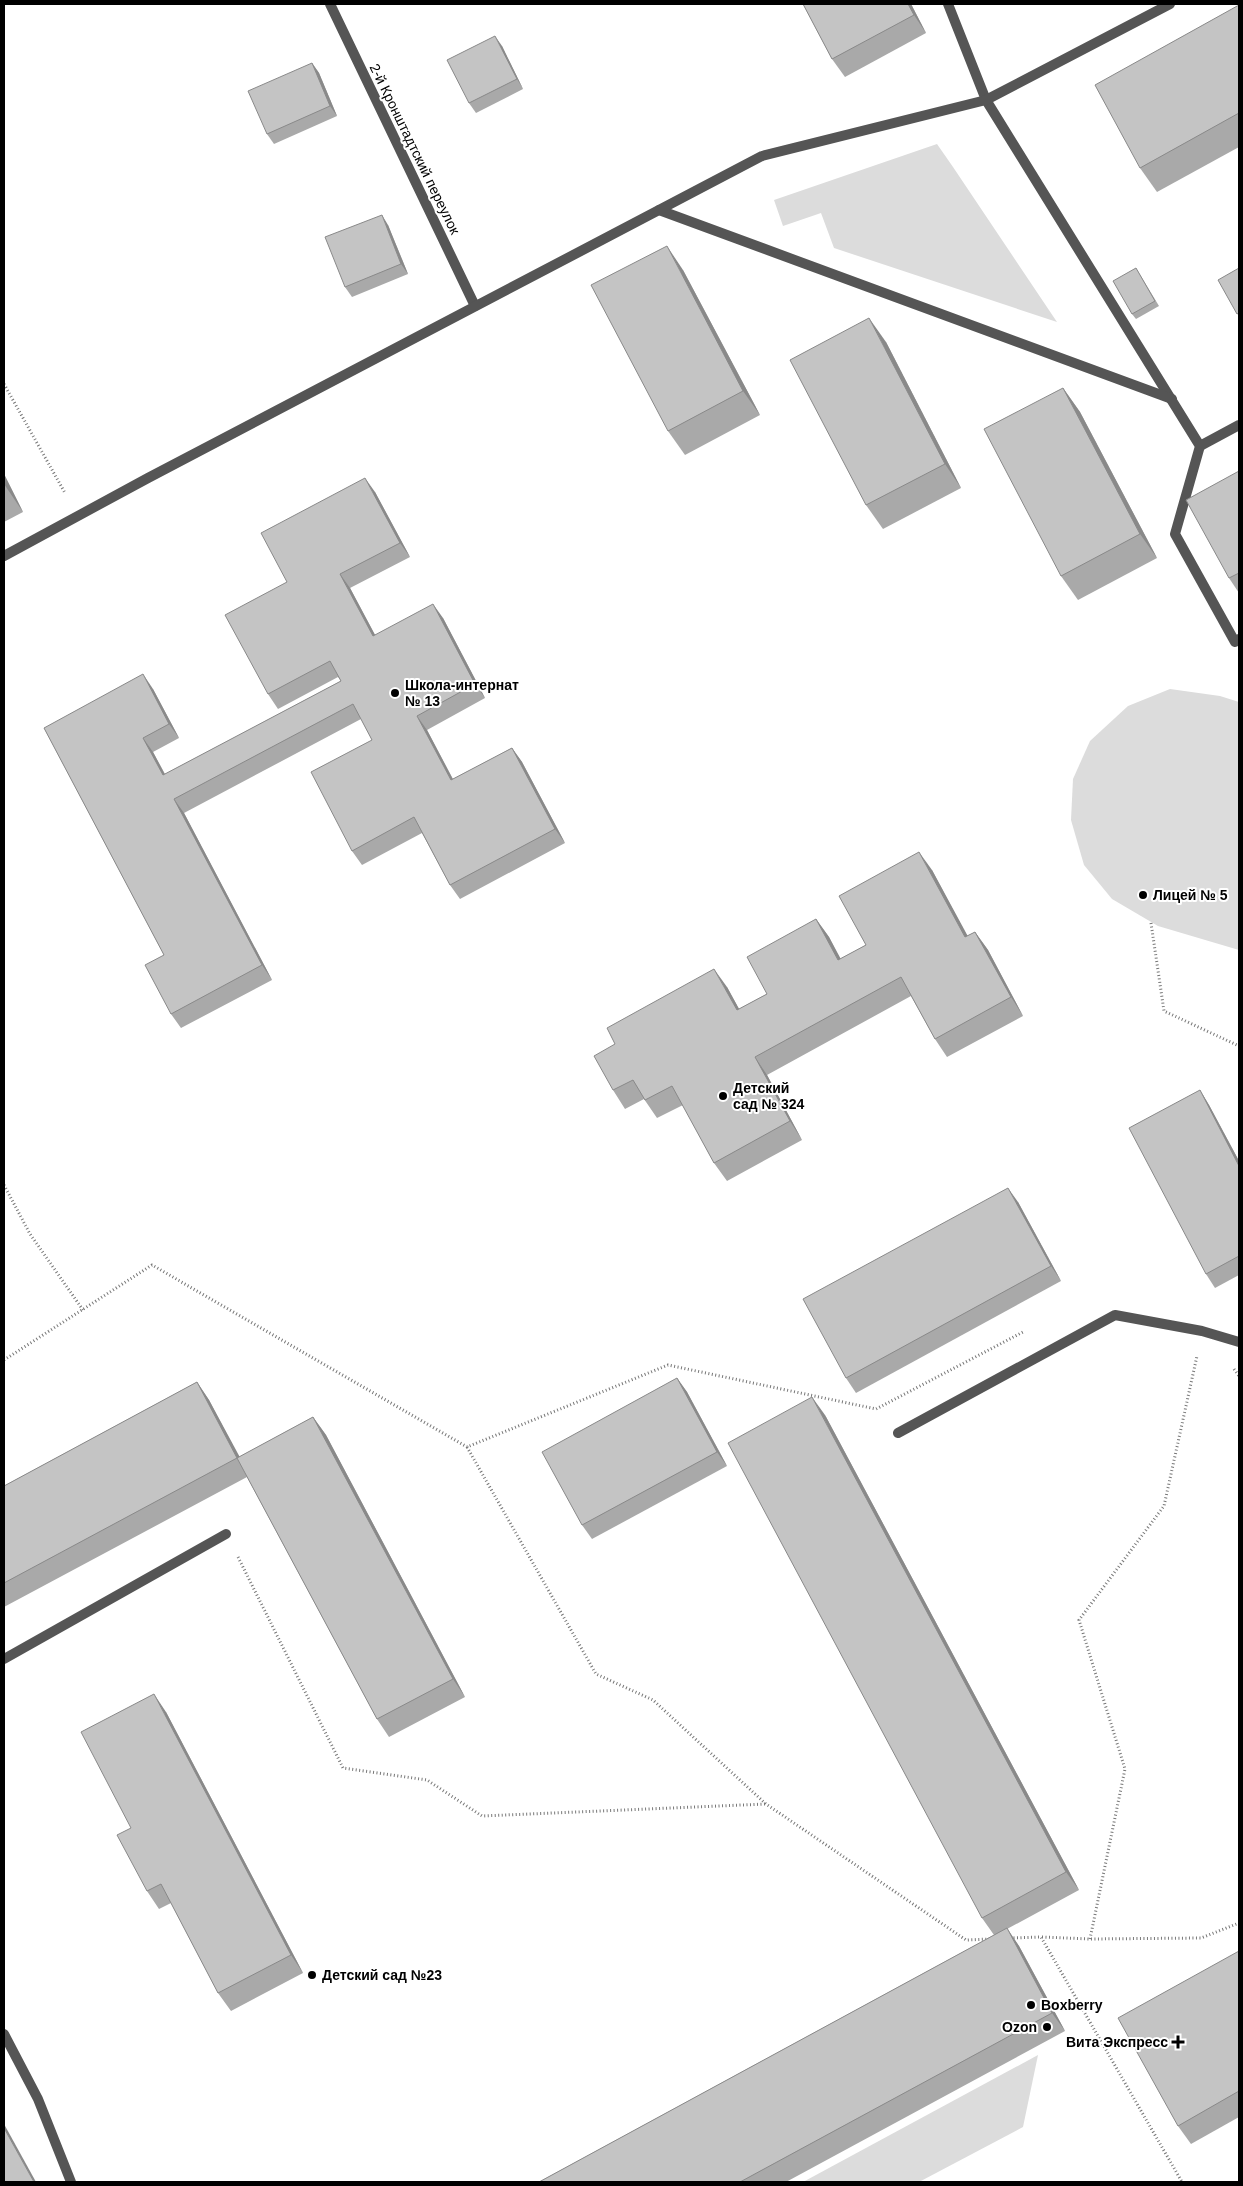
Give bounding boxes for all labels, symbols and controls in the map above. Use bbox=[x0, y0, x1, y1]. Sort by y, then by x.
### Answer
street label: 2-й Кронштадтский переулок bbox=[367, 61, 464, 238]
place label: Школа-интернат № 13 bbox=[405, 677, 519, 709]
marker: Школа-интернат № 13 bbox=[389, 687, 401, 699]
place label: Лицей № 5 bbox=[1153, 887, 1228, 903]
marker: Лицей № 5 bbox=[1137, 889, 1149, 901]
place label: Детский сад № 324 bbox=[733, 1080, 805, 1112]
marker: Детский сад № 324 bbox=[717, 1090, 729, 1102]
place label: Детский сад №23 bbox=[322, 1967, 442, 1983]
marker: Детский сад №23 bbox=[306, 1969, 318, 1981]
place label: Boxberry bbox=[1041, 1997, 1103, 2013]
marker: Boxberry bbox=[1025, 1999, 1037, 2011]
place label: Ozon bbox=[1002, 2019, 1037, 2035]
marker: Ozon bbox=[1041, 2021, 1053, 2033]
place label: Вита Экспресс bbox=[1066, 2034, 1168, 2050]
marker: Вита Экспресс bbox=[1172, 2036, 1184, 2048]

